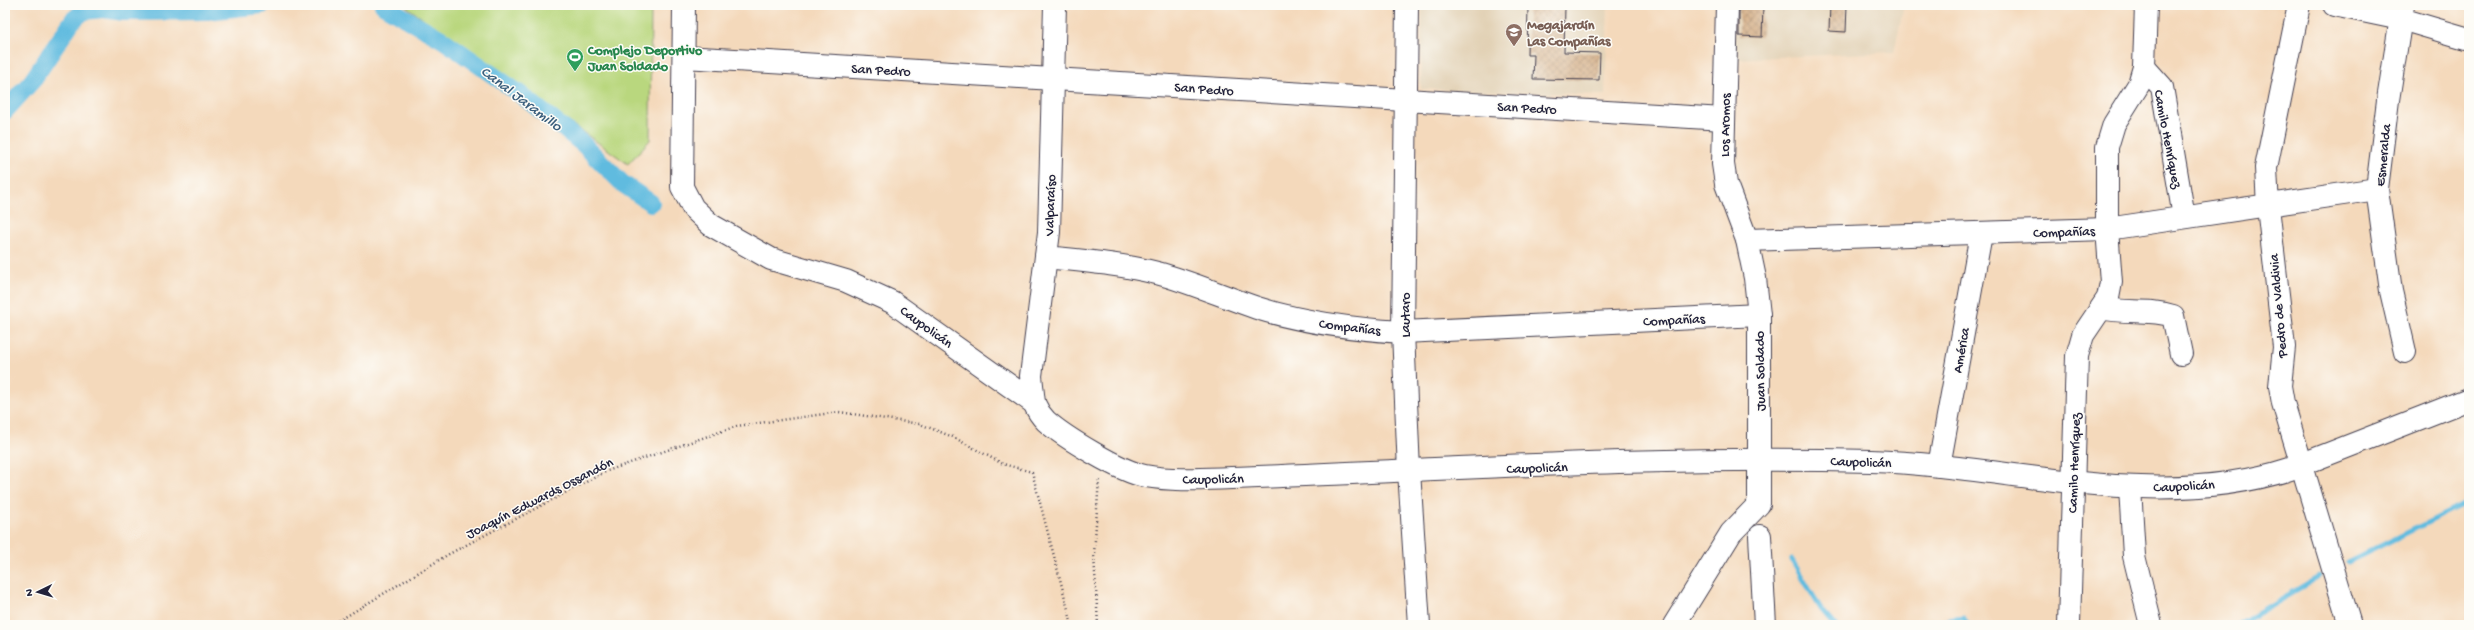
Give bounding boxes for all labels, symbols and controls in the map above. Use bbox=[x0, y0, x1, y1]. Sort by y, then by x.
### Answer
place label: Megajardín Las Compañías bbox=[1527, 18, 1611, 51]
school or university icon: Megajardín Las Compañías bbox=[1504, 22, 1524, 47]
place label: Complejo Deportivo Juan Soldado bbox=[587, 43, 703, 76]
sports icon: Complejo Deportivo Juan Soldado bbox=[565, 47, 585, 72]
street label: San Pedro bbox=[851, 61, 911, 82]
water label: Canal Jaramillo bbox=[477, 63, 566, 137]
street label: San Pedro bbox=[1174, 80, 1234, 101]
street label: Camilo Henríquez bbox=[2149, 89, 2185, 191]
street label: Los Aromos bbox=[1717, 92, 1736, 157]
street label: San Pedro bbox=[1497, 99, 1557, 120]
street label: Esmeralda bbox=[2373, 122, 2396, 187]
street label: Valparaíso bbox=[1042, 174, 1061, 237]
street label: Compañías bbox=[2033, 224, 2096, 243]
street label: Pedro de Valdivia bbox=[2266, 252, 2293, 359]
street label: Lautaro bbox=[1398, 292, 1415, 338]
street label: Caupolicán bbox=[896, 303, 956, 353]
street label: Compañías bbox=[1643, 311, 1706, 332]
street label: Compañías bbox=[1318, 316, 1382, 341]
street label: América bbox=[1950, 325, 1975, 375]
street label: Juan Soldado bbox=[1752, 331, 1771, 411]
street label: Camilo Henríquez bbox=[2065, 412, 2086, 513]
street label: Caupolicán bbox=[1830, 454, 1892, 473]
street label: Joaquín Edwards Ossandón bbox=[464, 455, 617, 544]
street label: Caupolicán bbox=[1506, 460, 1568, 479]
street label: Caupolicán bbox=[1182, 471, 1244, 490]
street label: Caupolicán bbox=[2153, 477, 2216, 498]
north arrow bbox=[18, 572, 58, 612]
text: N bbox=[24, 589, 36, 597]

